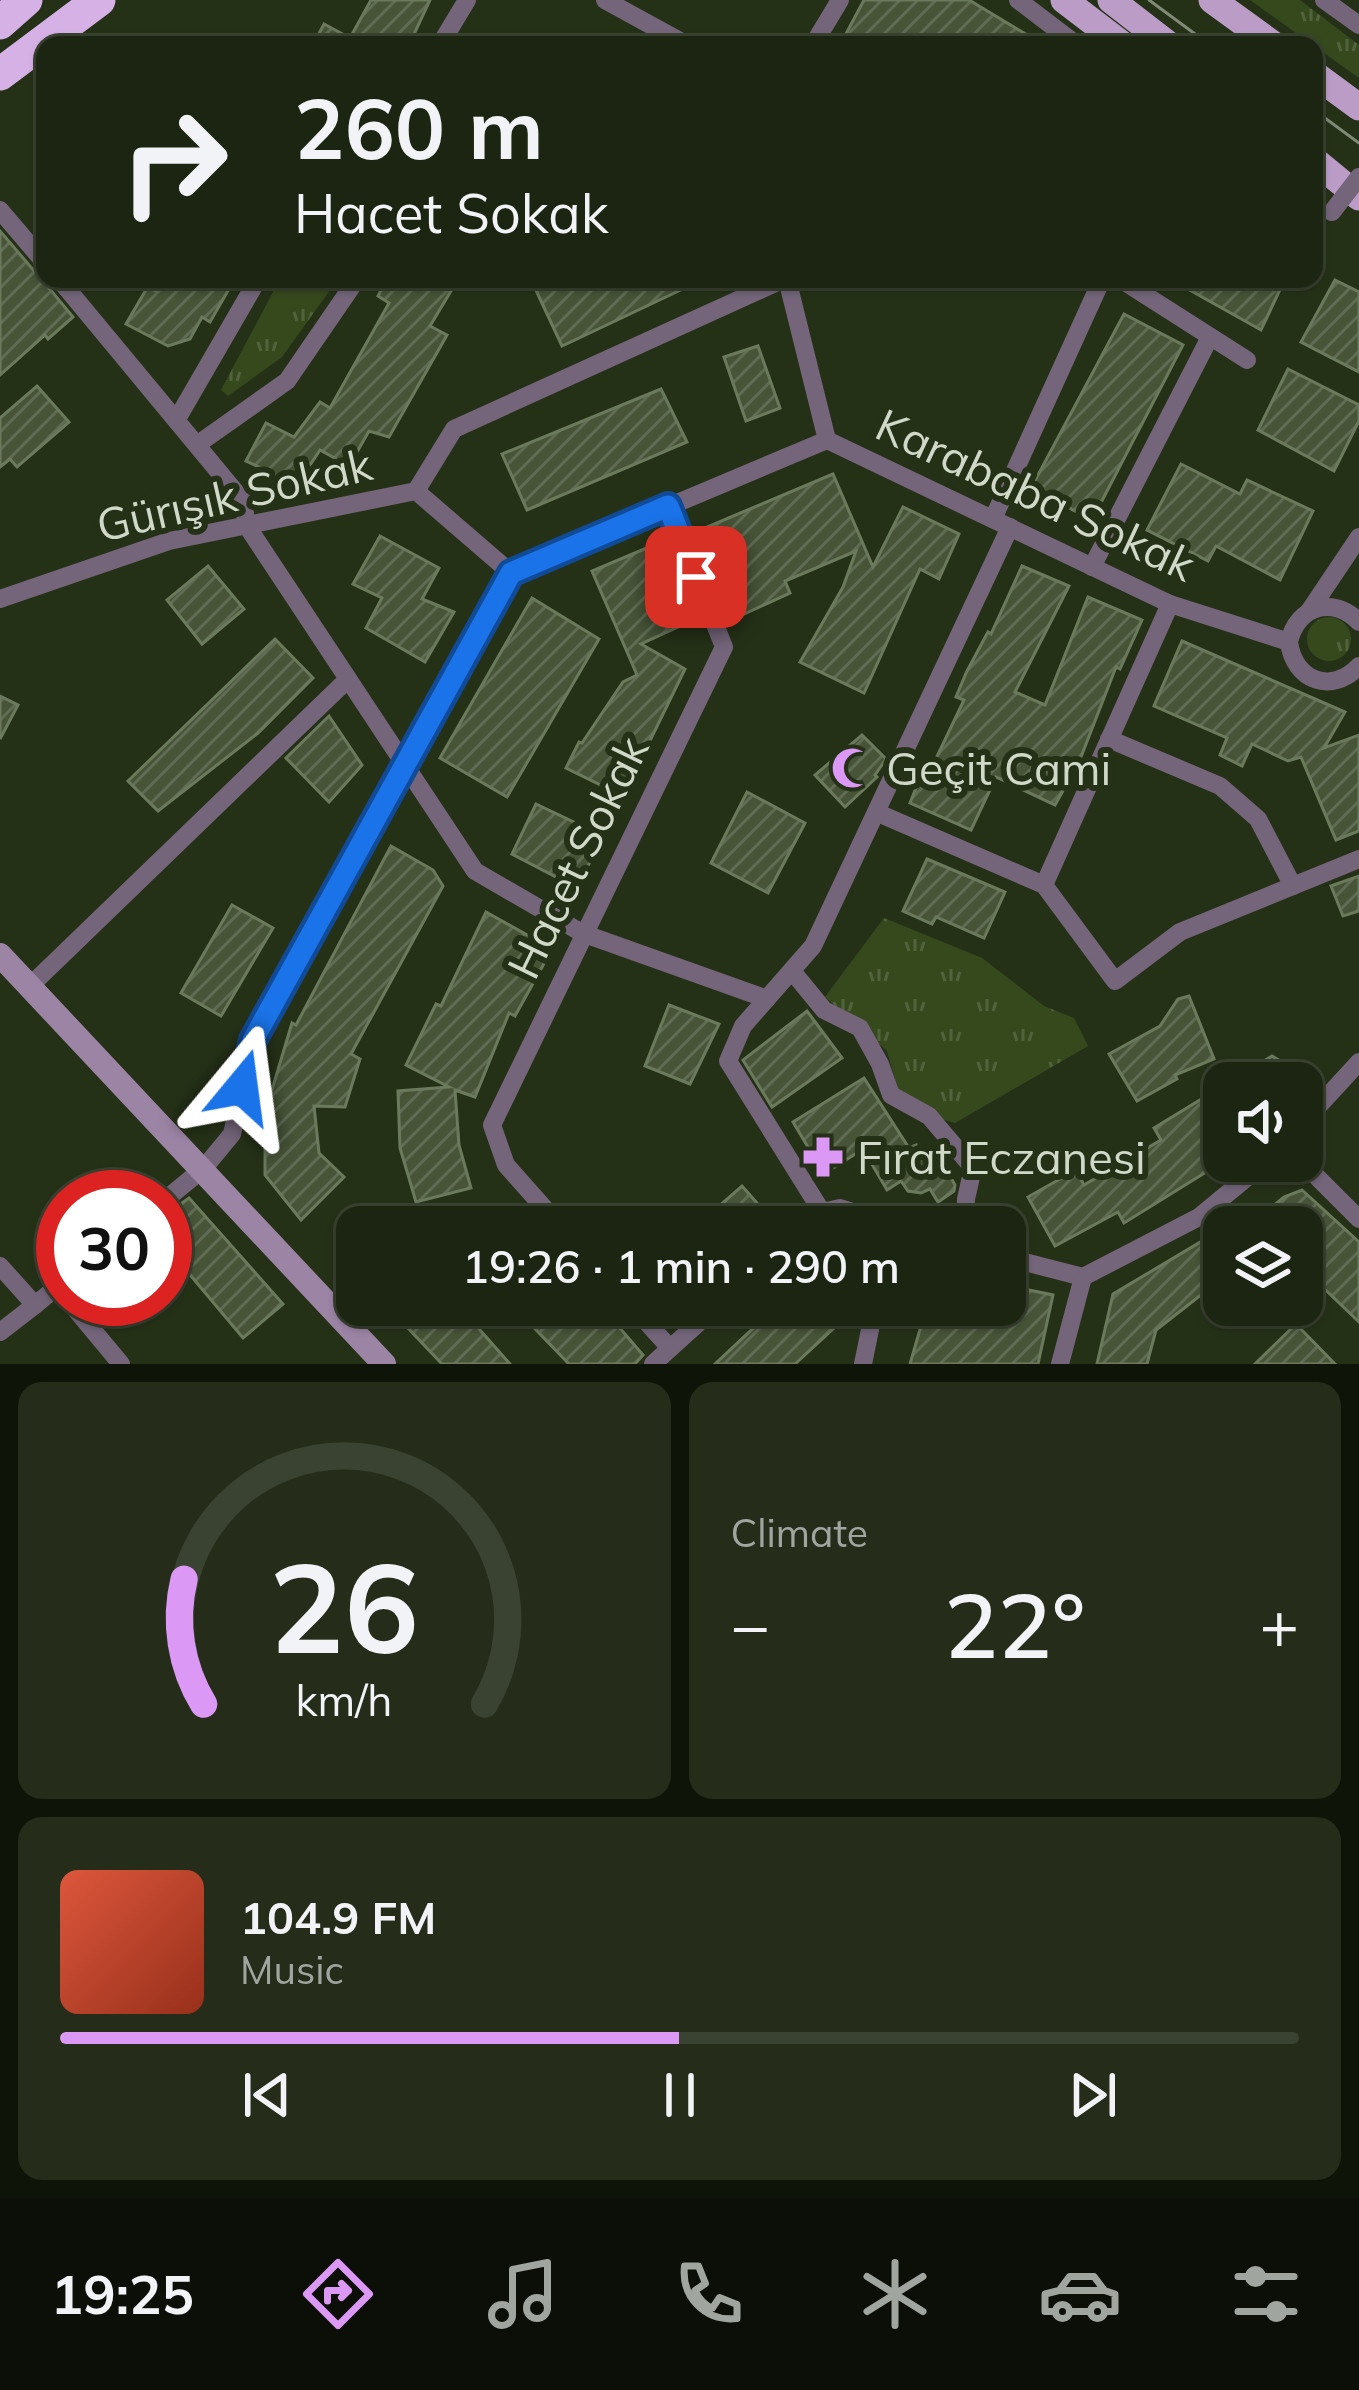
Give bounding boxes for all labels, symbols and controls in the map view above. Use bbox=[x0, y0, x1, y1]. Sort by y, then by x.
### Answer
text: 260 m bbox=[294, 75, 544, 180]
icon: right bbox=[96, 84, 252, 240]
text: Hacet Sokak bbox=[294, 179, 609, 247]
street label: Karababa Sokak bbox=[868, 396, 1205, 593]
street label: Gürışık Sokak bbox=[91, 435, 378, 553]
pin bbox=[645, 526, 747, 628]
icon: arrive bbox=[663, 544, 729, 610]
street label: Hacet Sokak bbox=[494, 726, 660, 987]
place label: Geçit Cami bbox=[886, 740, 1111, 796]
mosque icon: Geçit Cami bbox=[829, 745, 875, 791]
position arrow bbox=[179, 1024, 305, 1150]
map controls bbox=[1203, 1062, 1323, 1326]
button: sound bbox=[1203, 1062, 1323, 1182]
place label: Fırat Eczanesi bbox=[857, 1129, 1146, 1185]
pharmacy icon: Fırat Eczanesi bbox=[800, 1134, 846, 1180]
speed limit sign: 30 bbox=[36, 1170, 192, 1326]
button: layers bbox=[1203, 1206, 1323, 1326]
text: 19:26 · 1 min · 290 m bbox=[462, 1238, 900, 1294]
text: Climate bbox=[731, 1508, 868, 1557]
text: 26 bbox=[269, 1528, 419, 1684]
text: 22° bbox=[944, 1568, 1086, 1681]
text: − bbox=[731, 1583, 770, 1666]
text: + bbox=[1259, 1583, 1299, 1666]
text: km/h bbox=[296, 1672, 393, 1726]
text: 104.9 FM bbox=[240, 1889, 436, 1945]
text: Music bbox=[240, 1945, 344, 1994]
icon: previous bbox=[234, 2062, 300, 2128]
icon: pause bbox=[647, 2062, 713, 2128]
icon: next bbox=[1060, 2062, 1126, 2128]
icon: directions bbox=[296, 2252, 380, 2336]
icon: music bbox=[481, 2252, 565, 2336]
icon: phone bbox=[667, 2252, 751, 2336]
icon: climate bbox=[853, 2252, 937, 2336]
icon: car bbox=[1038, 2252, 1122, 2336]
icon: filters bbox=[1224, 2252, 1308, 2336]
text: 19:25 bbox=[51, 2260, 194, 2328]

